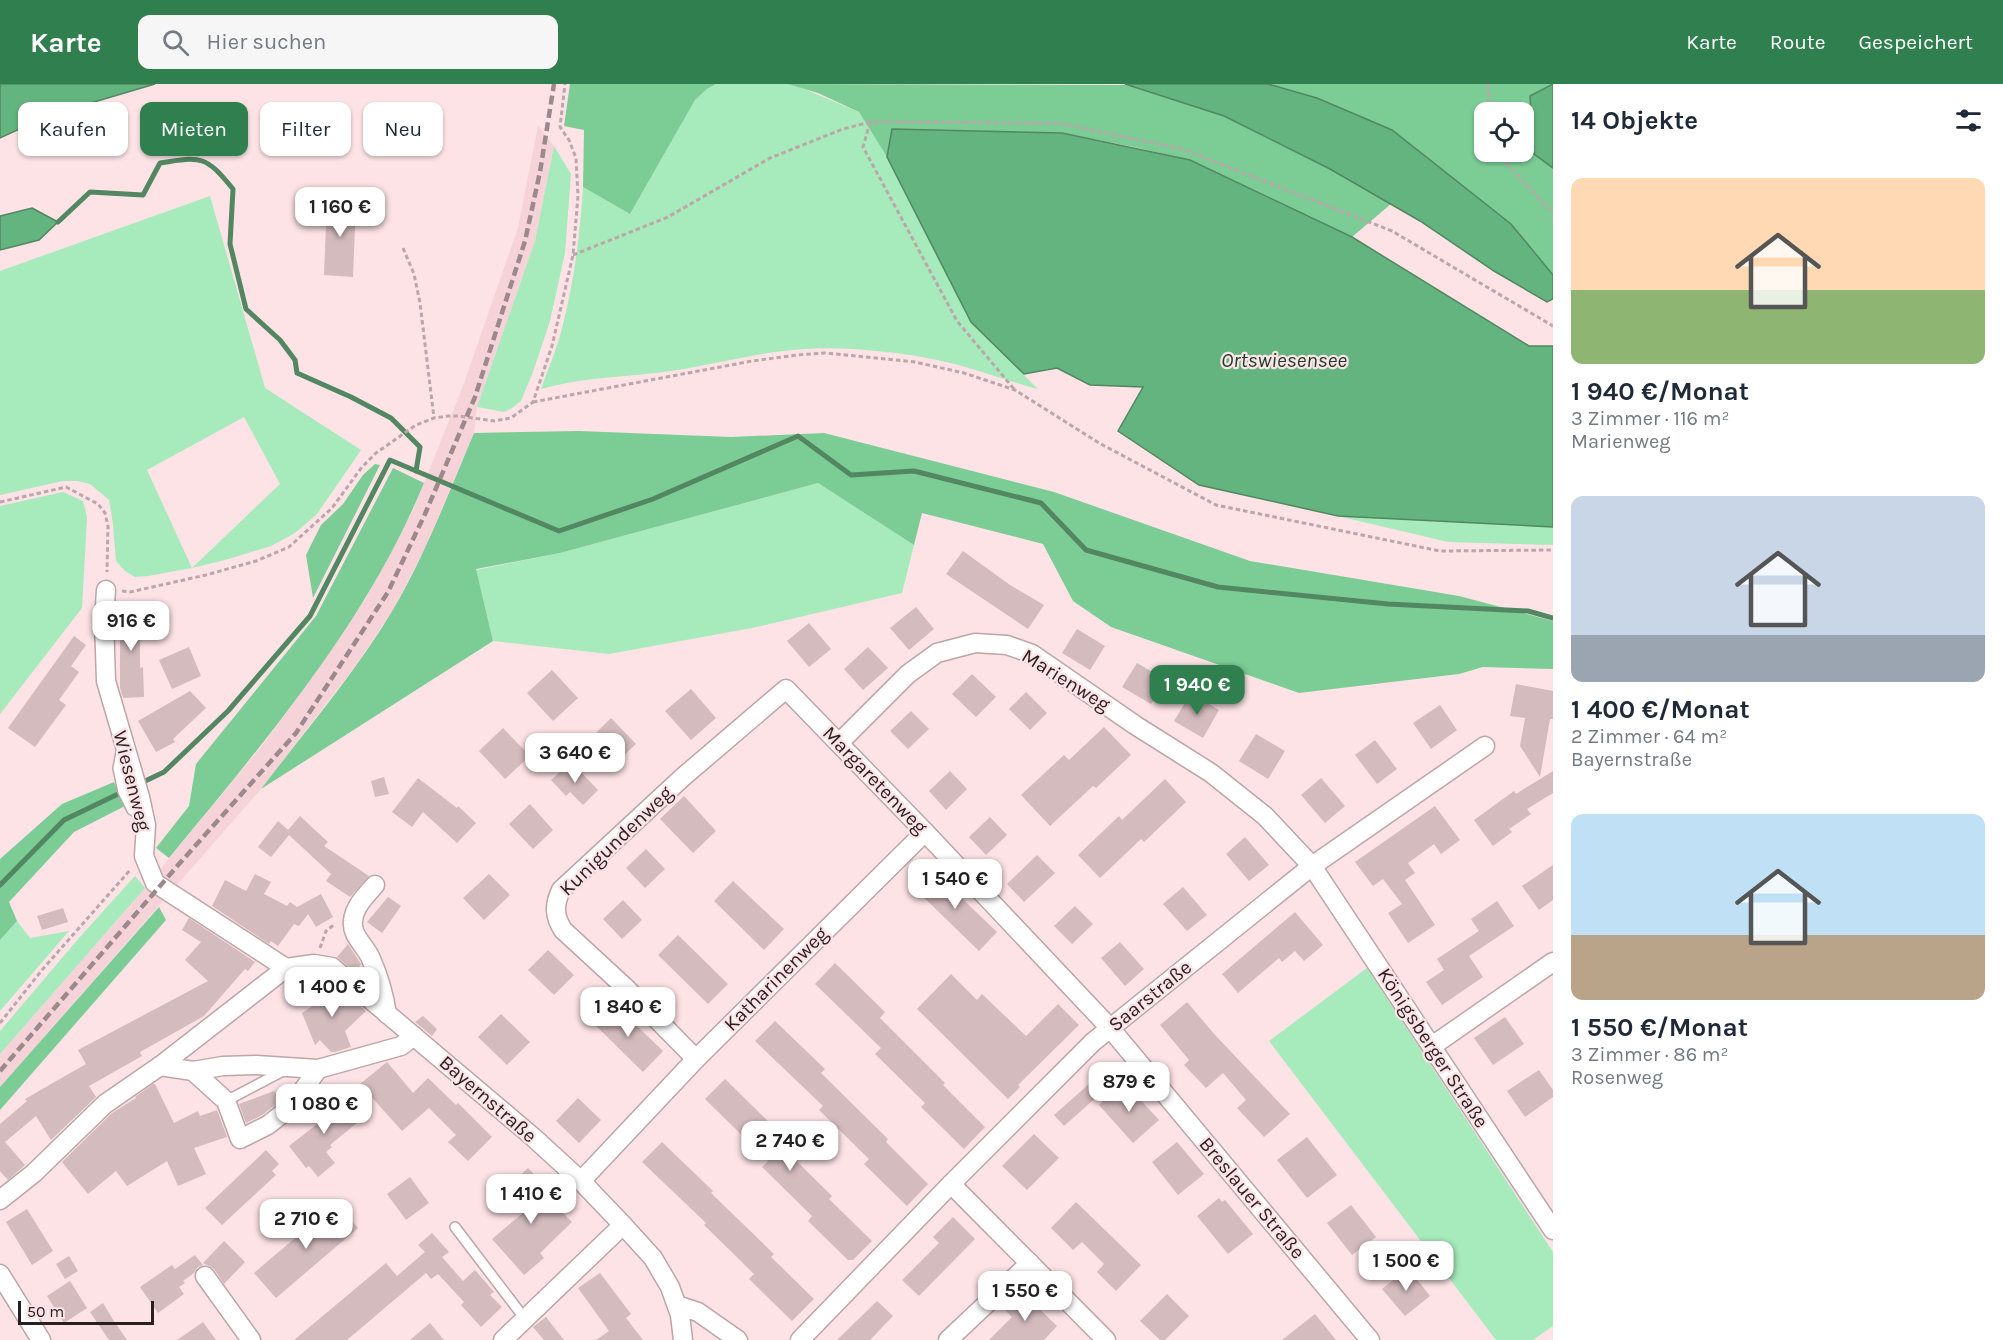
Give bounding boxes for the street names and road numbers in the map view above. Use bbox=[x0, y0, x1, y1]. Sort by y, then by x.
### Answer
street label: Marienweg bbox=[1018, 644, 1114, 716]
street label: Margaretenweg bbox=[818, 721, 932, 839]
street label: Wiesenweg bbox=[108, 728, 156, 834]
street label: Kunigundenweg bbox=[555, 781, 677, 901]
street label: Katharinenweg bbox=[719, 922, 833, 1036]
street label: Saarstraße bbox=[1104, 956, 1196, 1036]
street label: Königsberger Straße bbox=[1373, 964, 1493, 1132]
street label: Bayernstraße bbox=[435, 1051, 541, 1147]
street label: Breslauer Straße bbox=[1194, 1132, 1310, 1264]

